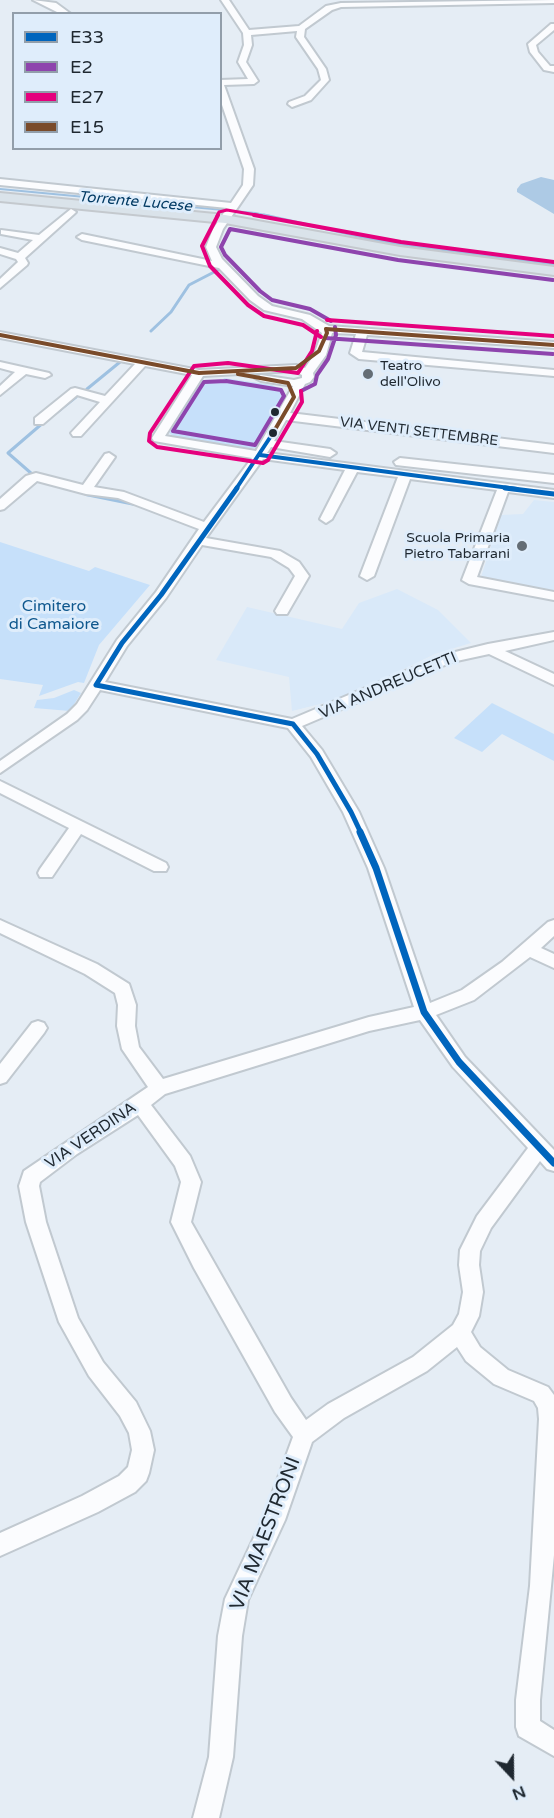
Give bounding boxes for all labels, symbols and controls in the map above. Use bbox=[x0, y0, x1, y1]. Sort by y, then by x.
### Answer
legend bbox=[12, 12, 222, 150]
text: E33 bbox=[70, 26, 104, 48]
text: E2 bbox=[70, 56, 93, 78]
text: E27 bbox=[70, 86, 104, 108]
text: E15 bbox=[70, 116, 104, 138]
water label: Torrente Lucese bbox=[77, 188, 193, 216]
place label: Teatro dell'Olivo bbox=[380, 358, 441, 390]
marker: Teatro dell'Olivo bbox=[361, 367, 375, 381]
unlabelled marker bbox=[269, 406, 281, 418]
street label: VIA VENTI SETTEMBRE bbox=[339, 414, 499, 450]
unlabelled marker bbox=[267, 427, 279, 439]
place label: Scuola Primaria Pietro Tabarrani bbox=[404, 530, 510, 562]
marker: Scuola Primaria Pietro Tabarrani bbox=[515, 539, 529, 553]
park label: Cimitero di Camaiore bbox=[9, 597, 99, 635]
street label: VIA ANDREUCETTI bbox=[316, 648, 460, 724]
street label: VIA VERDINA bbox=[42, 1098, 140, 1174]
street label: VIA MAESTRONI bbox=[226, 1454, 306, 1614]
north arrow bbox=[482, 1746, 542, 1806]
text: N bbox=[509, 1781, 528, 1804]

